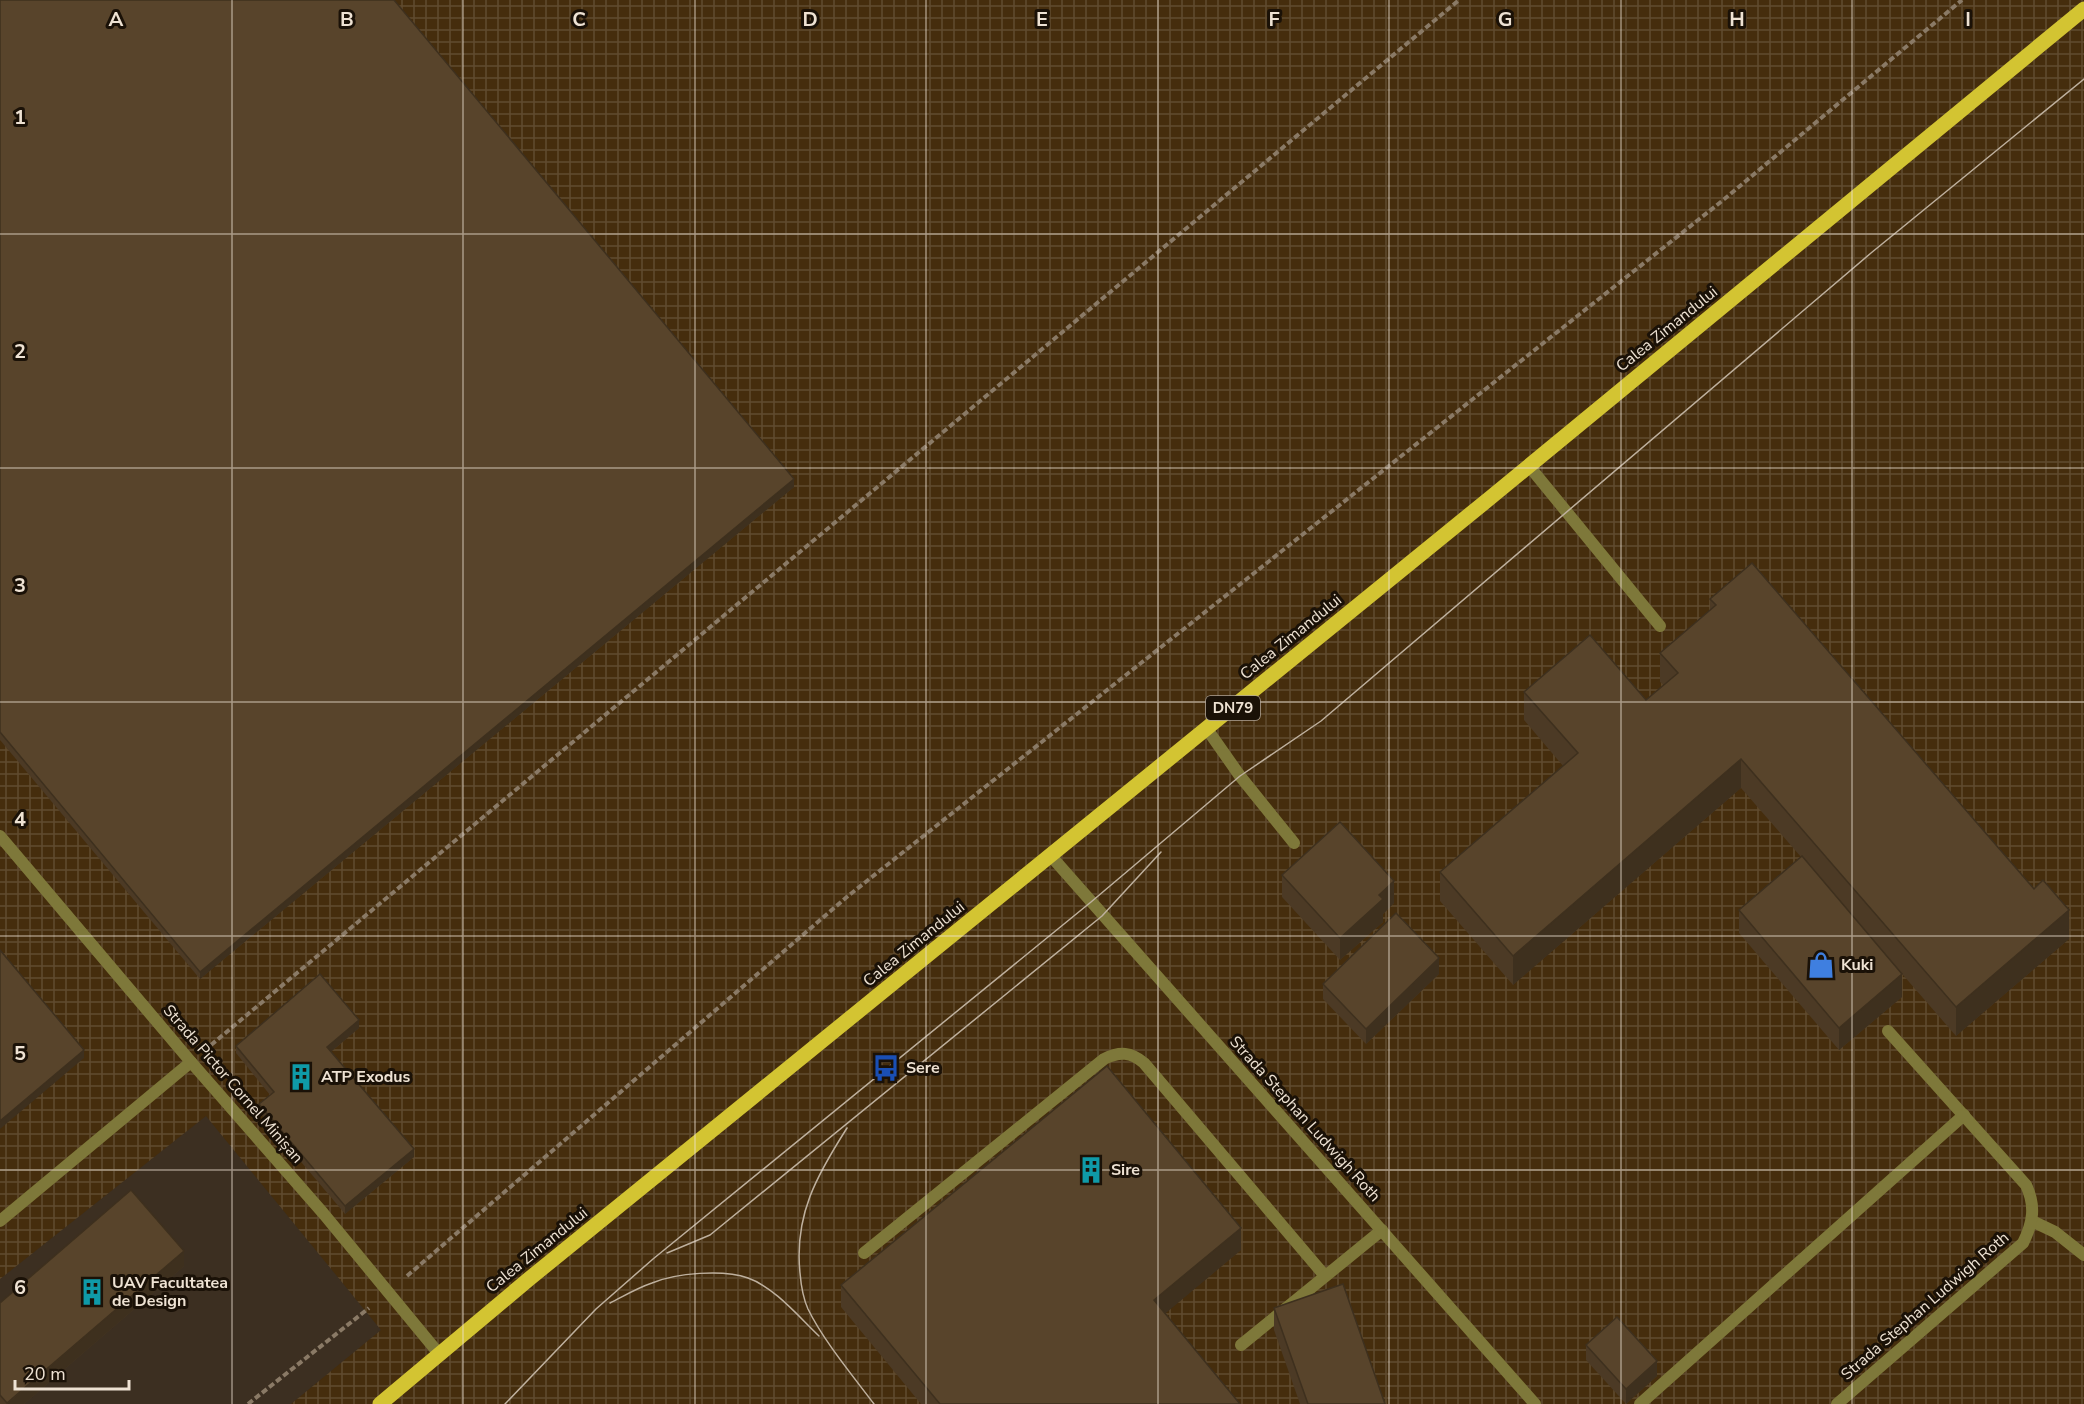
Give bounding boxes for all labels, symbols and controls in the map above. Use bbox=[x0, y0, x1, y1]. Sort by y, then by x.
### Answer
text: A bbox=[109, 6, 124, 33]
text: B bbox=[340, 6, 354, 33]
text: C bbox=[572, 6, 586, 33]
text: D bbox=[802, 6, 818, 33]
text: E bbox=[1036, 6, 1048, 33]
text: F bbox=[1268, 6, 1280, 33]
text: G bbox=[1498, 6, 1512, 33]
text: H bbox=[1729, 6, 1745, 33]
text: I bbox=[1965, 6, 1971, 33]
text: 1 bbox=[14, 104, 26, 131]
street label: Calea Zimandului bbox=[1612, 281, 1722, 377]
text: 2 bbox=[14, 338, 26, 365]
text: 3 bbox=[14, 572, 26, 599]
street label: Calea Zimandului bbox=[1236, 589, 1346, 685]
road number: DN79 bbox=[1206, 696, 1260, 720]
text: 4 bbox=[14, 806, 26, 833]
street label: Calea Zimandului bbox=[859, 896, 969, 992]
shop icon: Kuki bbox=[1806, 950, 1836, 980]
place label: Kuki bbox=[1841, 954, 1873, 976]
street label: Strada Pictor Cornel Minișan bbox=[158, 1000, 308, 1168]
street label: Strada Stephan Ludwigh Roth bbox=[1225, 1031, 1385, 1207]
text: 5 bbox=[14, 1040, 26, 1067]
bus stop icon: Sere bbox=[871, 1053, 901, 1083]
place label: Sere bbox=[906, 1057, 940, 1079]
building icon: ATP Exodus bbox=[286, 1062, 316, 1092]
place label: ATP Exodus bbox=[321, 1066, 411, 1088]
building icon: Sire bbox=[1076, 1155, 1106, 1185]
place label: Sire bbox=[1111, 1159, 1140, 1181]
street label: Calea Zimandului bbox=[482, 1202, 592, 1298]
street label: Strada Stephan Ludwigh Roth bbox=[1836, 1227, 2014, 1385]
place label: UAV Facultatea de Design bbox=[112, 1272, 228, 1312]
text: 6 bbox=[14, 1274, 26, 1301]
building icon: UAV Facultatea de Design bbox=[77, 1277, 107, 1307]
scale bar bbox=[15, 1353, 129, 1391]
text: 20 m bbox=[24, 1362, 66, 1386]

